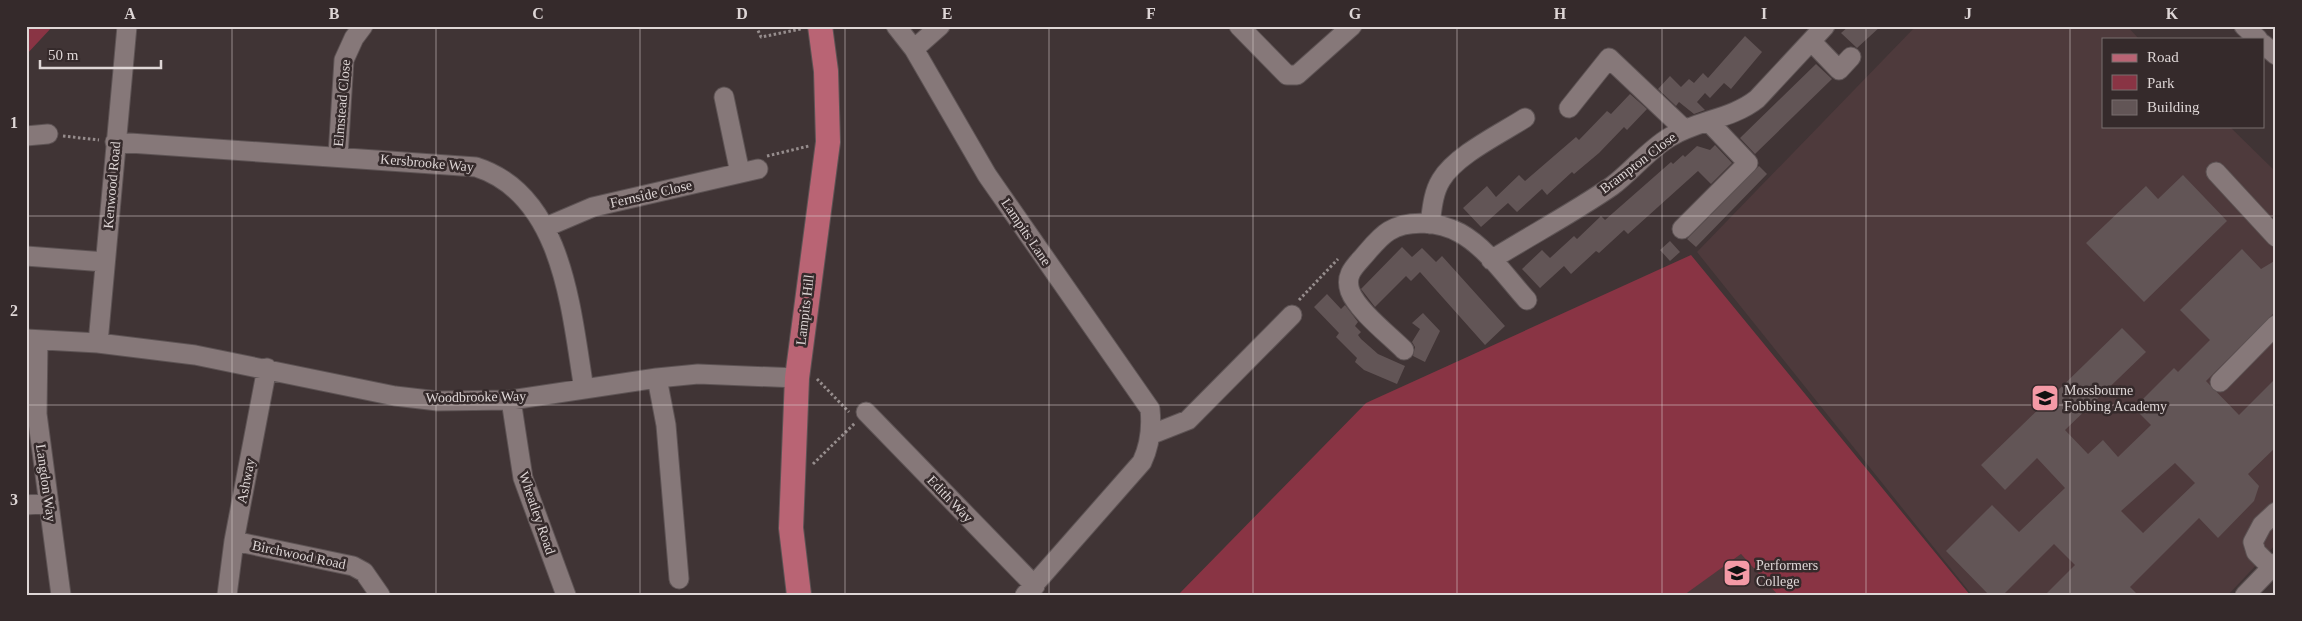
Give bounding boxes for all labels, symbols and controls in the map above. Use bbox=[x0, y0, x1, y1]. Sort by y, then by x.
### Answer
text: A bbox=[124, 5, 136, 22]
text: B bbox=[329, 5, 340, 22]
text: C bbox=[532, 5, 544, 22]
text: D bbox=[736, 5, 748, 22]
text: E bbox=[942, 5, 952, 22]
text: F bbox=[1146, 5, 1156, 22]
text: G bbox=[1349, 5, 1362, 22]
text: H bbox=[1554, 5, 1567, 22]
text: I bbox=[1761, 5, 1767, 22]
text: J bbox=[1964, 5, 1972, 22]
text: K bbox=[2166, 5, 2179, 22]
scale bar bbox=[40, 38, 161, 70]
legend bbox=[2102, 38, 2264, 128]
text: 50 m bbox=[48, 47, 79, 63]
text: Road bbox=[2147, 49, 2179, 65]
street label: Elmstead Close bbox=[331, 59, 353, 147]
text: Park bbox=[2147, 75, 2175, 91]
text: Building bbox=[2147, 99, 2200, 115]
text: 1 bbox=[10, 114, 18, 131]
street label: Brampton Close bbox=[1597, 130, 1679, 196]
street label: Kenwood Road bbox=[101, 141, 123, 229]
street label: Kersbrooke Way bbox=[380, 151, 474, 175]
street label: Fernside Close bbox=[609, 177, 693, 211]
street label: Lampits Lane bbox=[998, 196, 1054, 268]
street label: Lampits Hill bbox=[793, 274, 817, 346]
text: 2 bbox=[10, 302, 18, 319]
school or university icon: Mossbourne Fobbing Academy bbox=[2030, 383, 2060, 413]
place label: Mossbourne Fobbing Academy bbox=[2064, 383, 2167, 414]
street label: Woodbrooke Way bbox=[426, 389, 526, 405]
street label: Langdon Way bbox=[33, 443, 59, 523]
street label: Ashway bbox=[234, 457, 258, 505]
street label: Wheatley Road bbox=[516, 470, 558, 556]
street label: Edith Way bbox=[924, 473, 976, 525]
text: 3 bbox=[10, 491, 18, 508]
street label: Birchwood Road bbox=[251, 538, 347, 572]
school or university icon: Performers College bbox=[1722, 558, 1752, 588]
place label: Performers College bbox=[1756, 558, 1818, 589]

